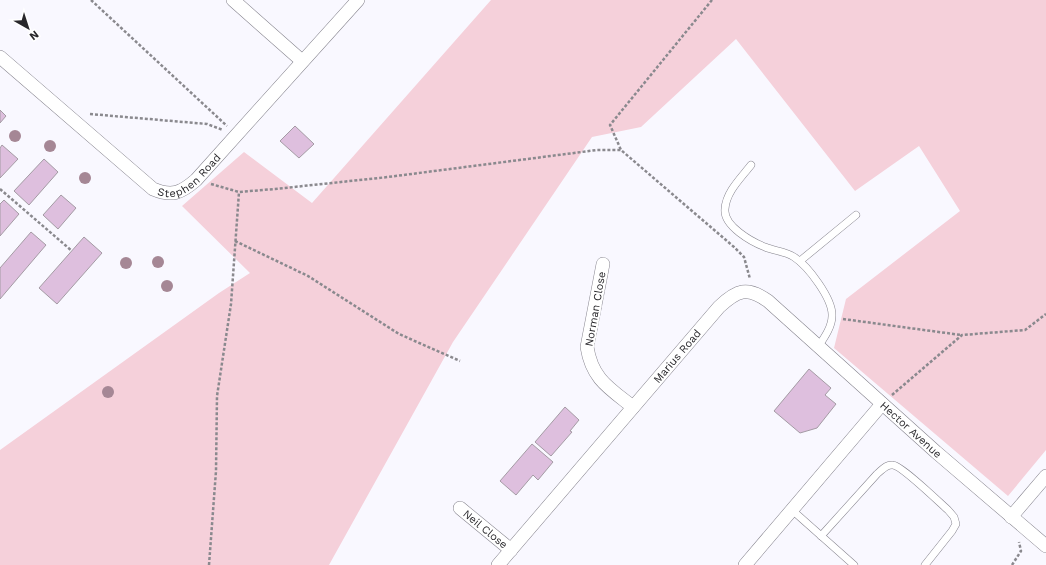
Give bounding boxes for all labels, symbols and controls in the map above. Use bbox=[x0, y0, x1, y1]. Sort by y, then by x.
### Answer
north arrow bbox=[8, 8, 48, 48]
text: N bbox=[27, 28, 41, 43]
street label: Stephen Road bbox=[156, 151, 224, 200]
street label: Norman Close bbox=[582, 271, 608, 348]
street label: Marius Road bbox=[651, 327, 704, 386]
street label: Hector Avenue bbox=[877, 399, 944, 461]
street label: Neil Close bbox=[460, 507, 510, 551]

